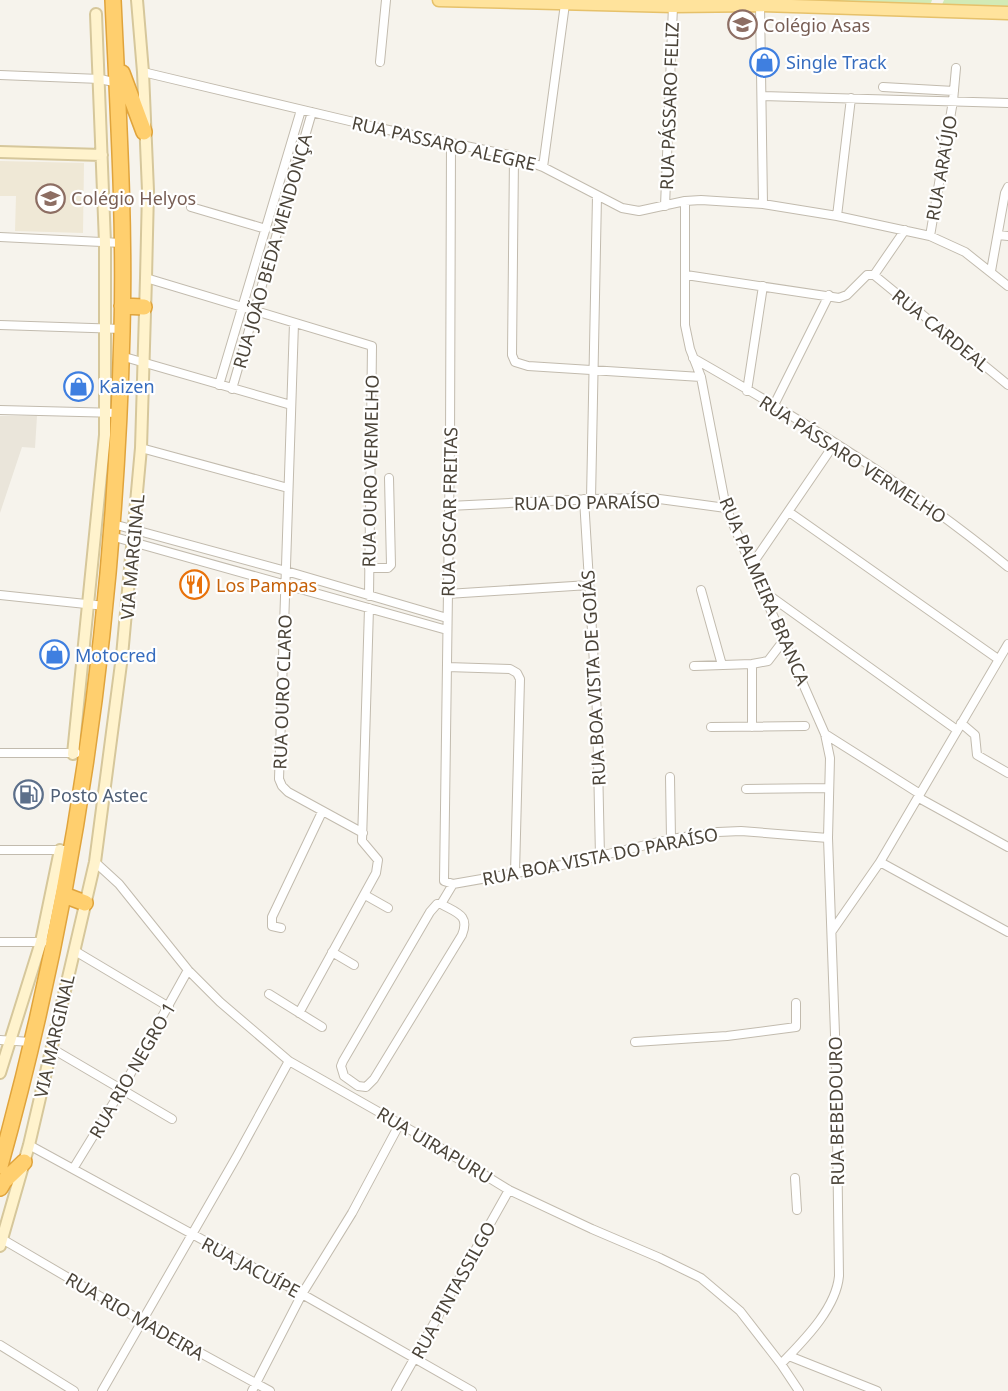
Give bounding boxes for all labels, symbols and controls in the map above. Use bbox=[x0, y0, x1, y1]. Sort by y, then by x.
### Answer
school or university icon: Colégio Asas bbox=[726, 9, 758, 41]
place label: Colégio Asas bbox=[763, 13, 870, 37]
street label: RUA PÁSSARO FELIZ bbox=[654, 22, 684, 190]
shop icon: Single Track bbox=[749, 46, 781, 78]
place label: Single Track bbox=[786, 50, 887, 74]
street label: RUA PASSARO ALEGRE bbox=[350, 110, 538, 176]
street label: RUA ARAÚJO bbox=[920, 113, 962, 223]
street label: RUA JOÃO BEDA MENDONÇA bbox=[227, 130, 317, 371]
school or university icon: Colégio Helyos bbox=[34, 182, 66, 214]
place label: Colégio Helyos bbox=[71, 186, 196, 210]
street label: RUA CARDEAL bbox=[887, 283, 995, 377]
shop icon: Kaizen bbox=[62, 370, 94, 402]
place label: Kaizen bbox=[99, 374, 155, 398]
street label: RUA OURO VERMELHO bbox=[356, 374, 384, 568]
street label: RUA PÁSSARO VERMELHO bbox=[755, 390, 951, 528]
street label: RUA OSCAR FREITAS bbox=[436, 427, 462, 597]
street label: RUA DO PARAÍSO bbox=[514, 489, 660, 515]
street label: VIA MARGINAL bbox=[115, 493, 149, 621]
street label: RUA PALMEIRA BRANCA bbox=[714, 493, 816, 689]
restaurant icon: Los Pampas bbox=[179, 569, 211, 601]
street label: RUA BOA VISTA DE GOIÁS bbox=[575, 569, 611, 787]
place label: Los Pampas bbox=[216, 573, 317, 597]
street label: RUA OURO CLARO bbox=[267, 614, 297, 770]
shop icon: Motocred bbox=[38, 639, 70, 671]
place label: Motocred bbox=[75, 643, 157, 667]
fuel station icon: Posto Astec bbox=[13, 779, 45, 811]
place label: Posto Astec bbox=[50, 783, 148, 807]
street label: RUA BOA VISTA DO PARAÍSO bbox=[480, 821, 720, 891]
street label: VIA MARGINAL bbox=[28, 972, 80, 1100]
street label: RUA RIO NEGRO 1 bbox=[83, 998, 181, 1142]
street label: RUA BEBEDOURO bbox=[823, 1036, 849, 1186]
street label: RUA UIRAPURU bbox=[373, 1101, 497, 1189]
street label: RUA PINTASSILGO bbox=[405, 1217, 501, 1363]
street label: RUA JACUÍPE bbox=[198, 1231, 304, 1303]
street label: RUA RIO MADEIRA bbox=[61, 1267, 209, 1366]

